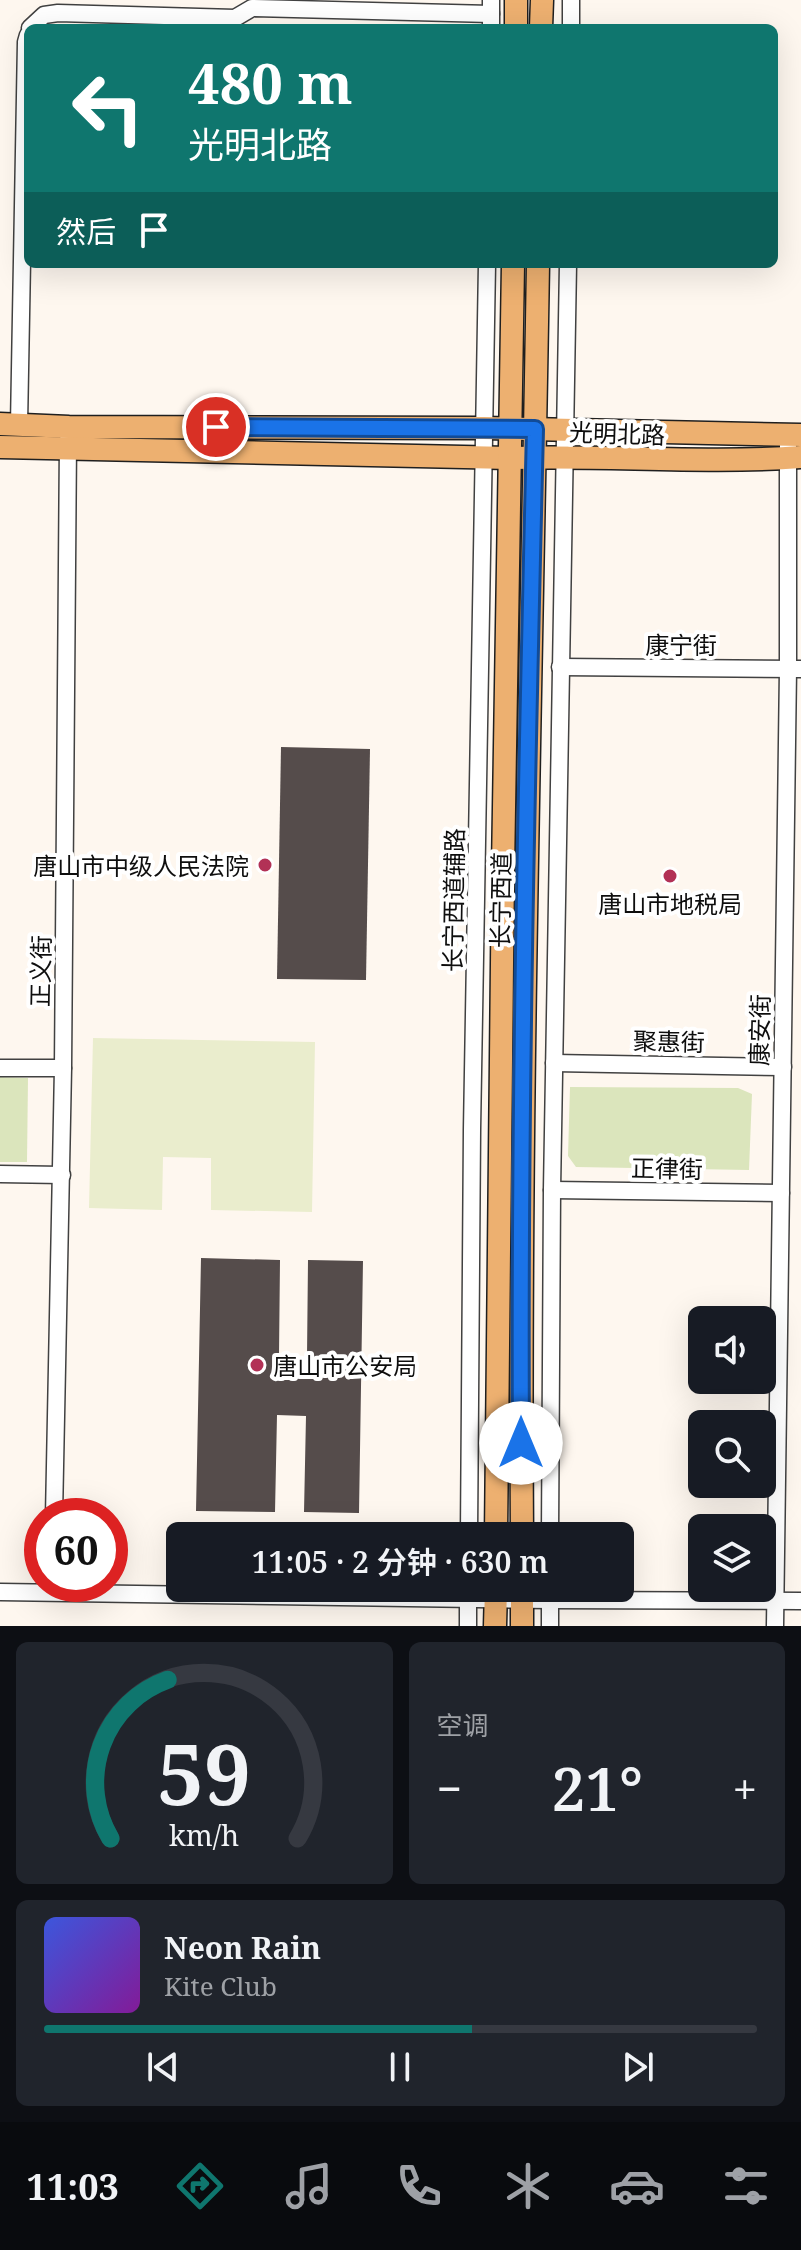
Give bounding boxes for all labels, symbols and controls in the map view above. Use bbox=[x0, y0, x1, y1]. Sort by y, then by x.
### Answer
text: 480 m bbox=[188, 44, 353, 120]
icon: left bbox=[56, 56, 160, 160]
text: 光明北路 bbox=[188, 120, 332, 169]
icon: arrive bbox=[132, 208, 176, 252]
text: 然后 bbox=[56, 211, 116, 252]
pin bbox=[182, 393, 250, 461]
icon: arrive bbox=[194, 405, 238, 449]
street label: 光明北路 bbox=[568, 415, 666, 451]
street label: 康宁街 bbox=[645, 628, 717, 661]
street label: 长宁西道辅路 bbox=[435, 828, 471, 972]
place label: 唐山市中级人民法院 bbox=[33, 849, 249, 882]
street label: 长宁西道 bbox=[483, 852, 517, 948]
marker: 唐山市中级人民法院 bbox=[256, 856, 274, 874]
marker: 唐山市地税局 bbox=[661, 867, 679, 885]
place label: 唐山市地税局 bbox=[598, 887, 742, 920]
street label: 正义街 bbox=[23, 935, 57, 1007]
street label: 康安街 bbox=[742, 994, 776, 1066]
street label: 聚惠街 bbox=[633, 1024, 705, 1058]
street label: 正律街 bbox=[631, 1151, 703, 1185]
map controls bbox=[688, 1306, 776, 1602]
button: sound bbox=[688, 1306, 776, 1394]
place label: 唐山市公安局 bbox=[273, 1349, 417, 1382]
marker: 唐山市公安局 bbox=[248, 1356, 266, 1374]
position arrow bbox=[479, 1401, 563, 1485]
button: search bbox=[688, 1410, 776, 1498]
speed limit sign: 60 bbox=[24, 1498, 128, 1602]
button: layers bbox=[688, 1514, 776, 1602]
text: 11:05 · 2 分钟 · 630 m bbox=[252, 1541, 548, 1582]
text: 空调 bbox=[437, 1707, 489, 1743]
text: 59 bbox=[157, 1716, 251, 1829]
text: 21° bbox=[551, 1747, 643, 1829]
text: − bbox=[437, 1758, 462, 1818]
text: + bbox=[732, 1758, 757, 1818]
text: km/h bbox=[169, 1815, 239, 1854]
text: Neon Rain bbox=[164, 1927, 321, 1968]
text: Kite Club bbox=[164, 1968, 277, 2004]
icon: previous bbox=[141, 2045, 185, 2089]
icon: pause bbox=[378, 2045, 422, 2089]
icon: next bbox=[616, 2045, 660, 2089]
icon: directions bbox=[172, 2158, 228, 2214]
icon: music bbox=[281, 2158, 337, 2214]
icon: phone bbox=[391, 2158, 447, 2214]
icon: climate bbox=[500, 2158, 556, 2214]
icon: car bbox=[609, 2158, 665, 2214]
icon: filters bbox=[718, 2158, 774, 2214]
text: 11:03 bbox=[27, 2162, 119, 2211]

